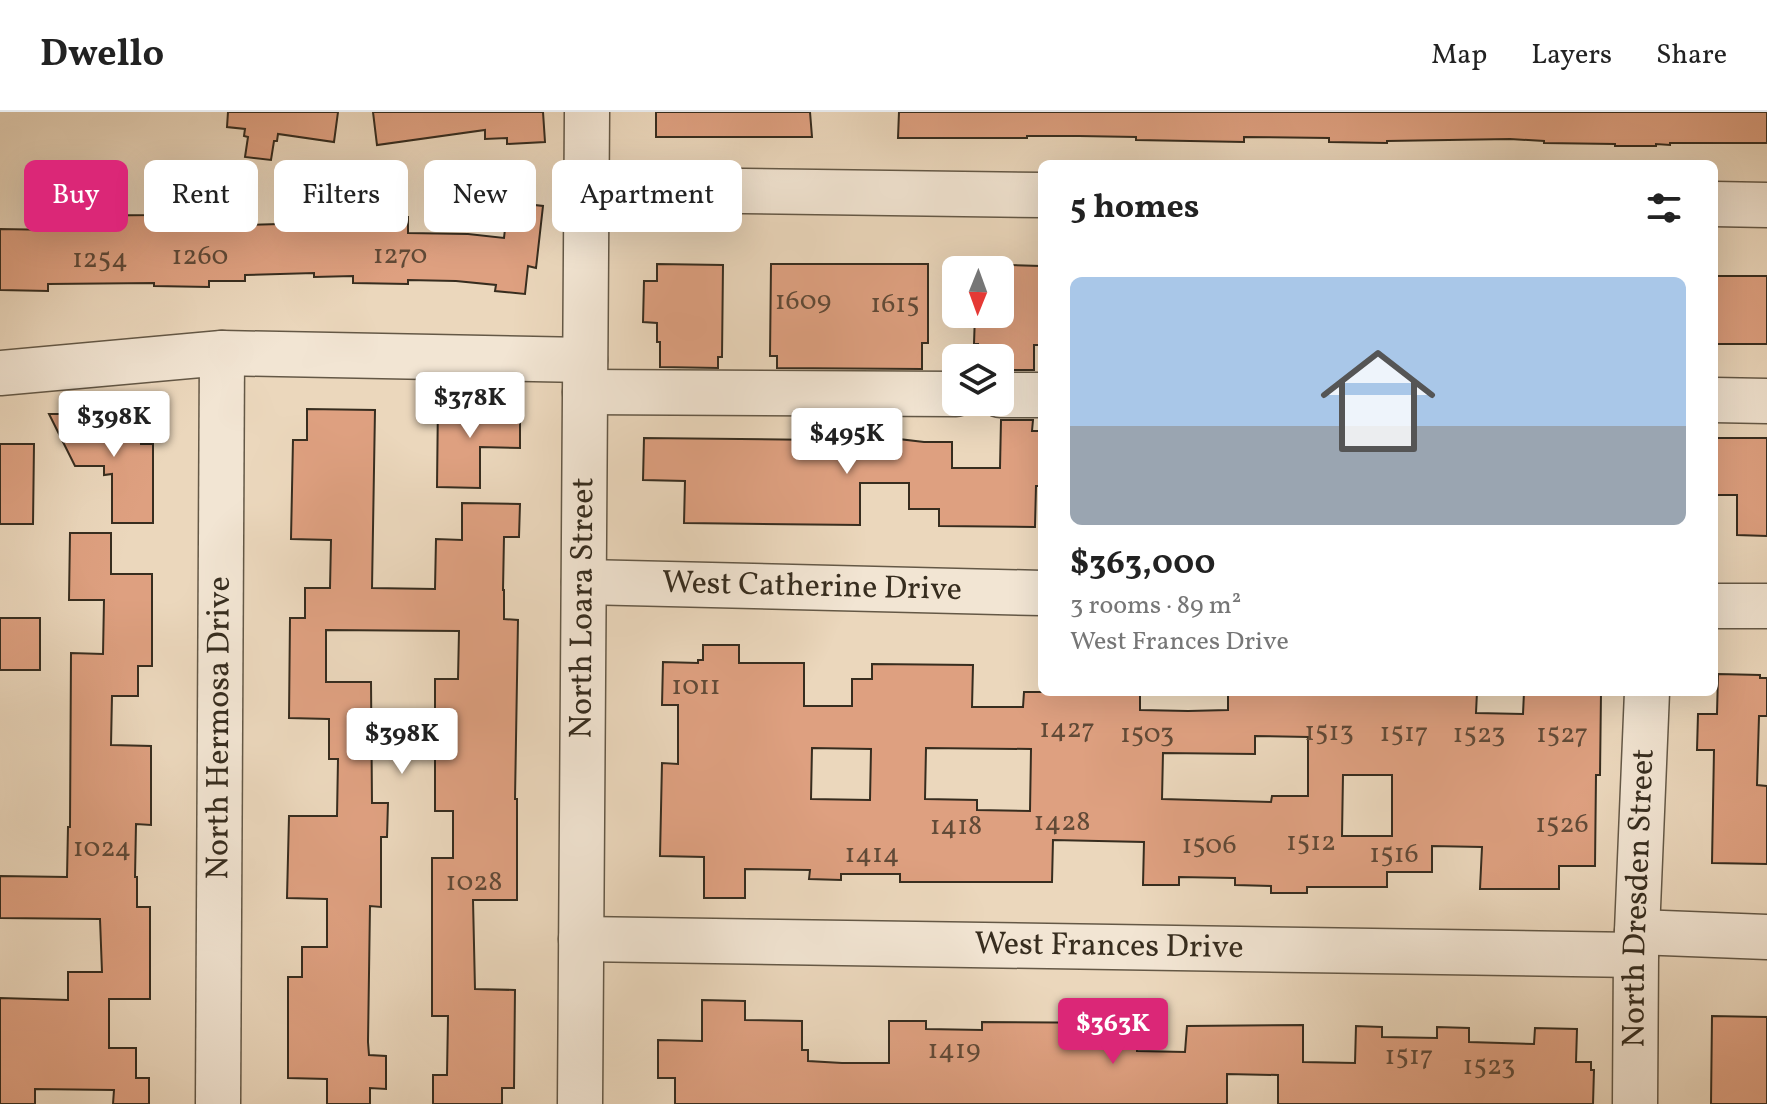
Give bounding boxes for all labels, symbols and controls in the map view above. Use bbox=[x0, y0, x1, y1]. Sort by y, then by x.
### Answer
text: Dwello bbox=[40, 29, 164, 82]
text: Map bbox=[1431, 36, 1487, 75]
text: Layers bbox=[1531, 36, 1612, 75]
text: Share bbox=[1656, 36, 1727, 75]
chip: Buy bbox=[24, 160, 128, 232]
chip: Rent bbox=[144, 160, 258, 232]
chip: Filters bbox=[274, 160, 408, 232]
chip: New bbox=[424, 160, 536, 232]
chip: Apartment bbox=[552, 160, 742, 232]
text: 5 homes bbox=[1070, 185, 1200, 232]
icon: filters bbox=[1642, 186, 1686, 230]
house number: 1270 bbox=[373, 236, 427, 275]
house number: 1260 bbox=[172, 237, 228, 276]
house number: 1254 bbox=[72, 240, 128, 279]
north arrow bbox=[942, 256, 1014, 328]
map controls bbox=[942, 256, 1014, 416]
house number: 1609 bbox=[775, 282, 831, 321]
house number: 1615 bbox=[870, 285, 920, 324]
icon: home bbox=[1306, 329, 1450, 473]
button: layers bbox=[942, 344, 1014, 416]
pin: $378K bbox=[414, 372, 526, 440]
text: $378K bbox=[434, 380, 506, 416]
pin: $398K bbox=[58, 391, 170, 459]
text: $398K bbox=[77, 399, 151, 435]
pin: $495K bbox=[791, 408, 903, 476]
text: $495K bbox=[809, 416, 885, 452]
street label: North Loara Street bbox=[561, 477, 606, 739]
text: $363,000 bbox=[1070, 541, 1215, 588]
street label: West Catherine Drive bbox=[662, 562, 962, 613]
street label: North Hermosa Drive bbox=[197, 576, 243, 880]
text: 3 rooms · 89 m² bbox=[1070, 588, 1241, 624]
text: West Frances Drive bbox=[1070, 624, 1289, 660]
house number: 1011 bbox=[671, 667, 721, 706]
pin: $398K bbox=[346, 708, 458, 776]
house number: 1427 bbox=[1039, 710, 1095, 749]
house number: 1513 bbox=[1304, 713, 1354, 752]
house number: 1517 bbox=[1380, 714, 1428, 753]
house number: 1503 bbox=[1120, 715, 1174, 754]
house number: 1523 bbox=[1453, 715, 1505, 754]
house number: 1527 bbox=[1536, 715, 1588, 754]
text: $398K bbox=[365, 716, 439, 752]
street label: North Dresden Street bbox=[1613, 748, 1667, 1048]
house number: 1428 bbox=[1034, 803, 1090, 842]
house number: 1526 bbox=[1535, 805, 1589, 844]
house number: 1418 bbox=[930, 807, 982, 846]
house number: 1512 bbox=[1286, 823, 1336, 862]
house number: 1506 bbox=[1181, 826, 1237, 865]
house number: 1024 bbox=[73, 829, 131, 868]
house number: 1414 bbox=[844, 835, 900, 874]
house number: 1516 bbox=[1369, 835, 1419, 874]
house number: 1028 bbox=[446, 863, 502, 902]
street label: West Frances Drive bbox=[974, 923, 1244, 971]
pin: $363K bbox=[1057, 998, 1169, 1066]
text: $363K bbox=[1076, 1006, 1150, 1042]
house number: 1419 bbox=[928, 1031, 980, 1070]
house number: 1517 bbox=[1385, 1037, 1433, 1076]
house number: 1523 bbox=[1463, 1047, 1515, 1086]

